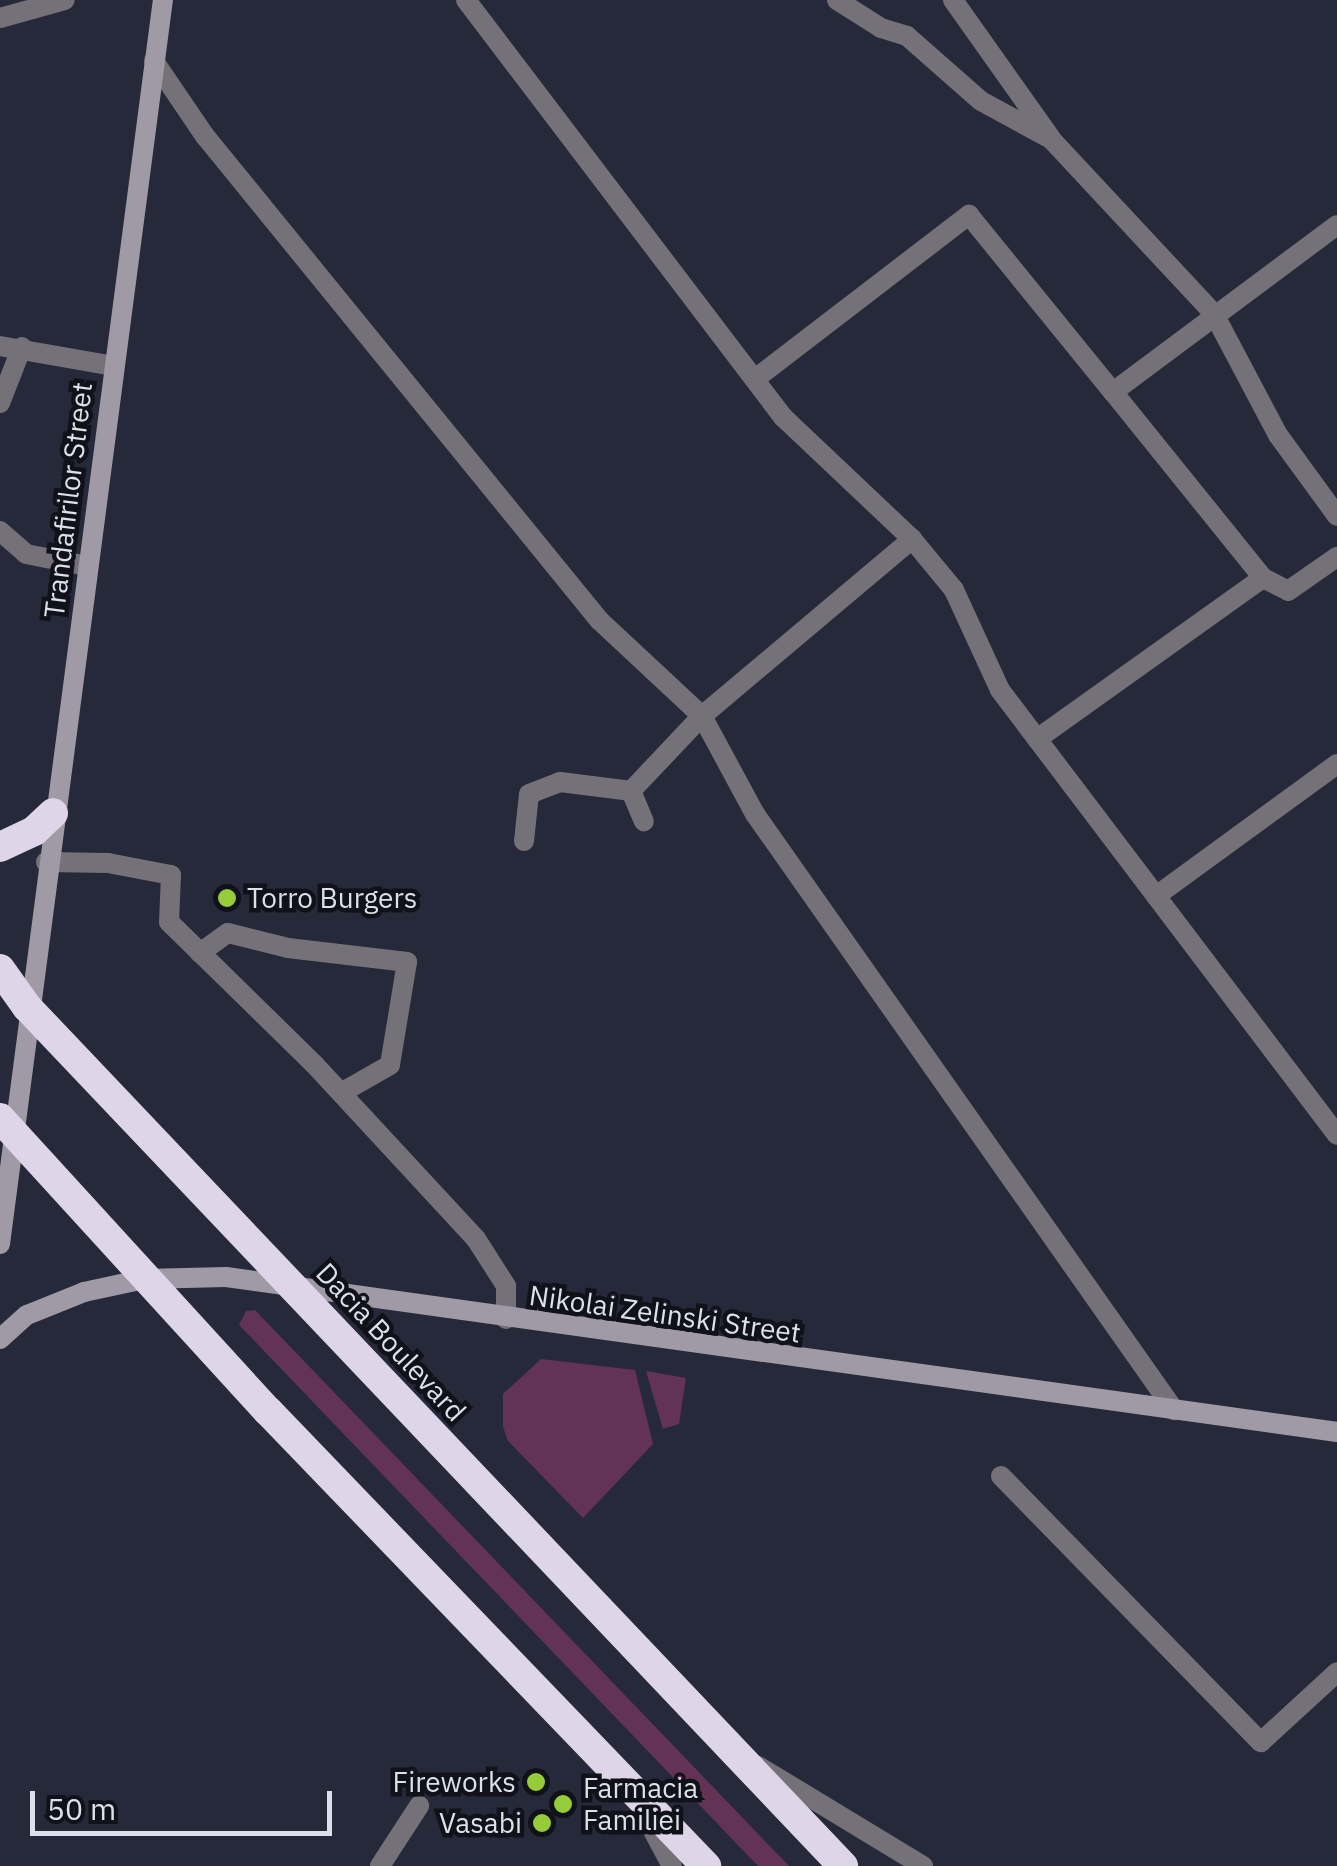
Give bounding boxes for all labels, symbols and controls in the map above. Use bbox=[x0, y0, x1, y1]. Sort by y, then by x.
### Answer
street label: Trandafirilor Street bbox=[37, 380, 99, 620]
place label: Torro Burgers bbox=[247, 881, 417, 915]
marker: Torro Burgers bbox=[216, 887, 238, 909]
street label: Dacia Boulevard bbox=[309, 1256, 473, 1428]
street label: Nikolai Zelinski Street bbox=[527, 1278, 803, 1350]
place label: Fireworks bbox=[393, 1765, 516, 1799]
scale bar bbox=[35, 1771, 338, 1833]
marker: Fireworks bbox=[525, 1771, 547, 1793]
place label: Farmacia Familiei bbox=[583, 1771, 698, 1837]
text: 50 m bbox=[47, 1789, 116, 1828]
marker: Farmacia Familiei bbox=[552, 1793, 574, 1815]
place label: Vasabi bbox=[439, 1806, 522, 1840]
marker: Vasabi bbox=[531, 1812, 553, 1834]

